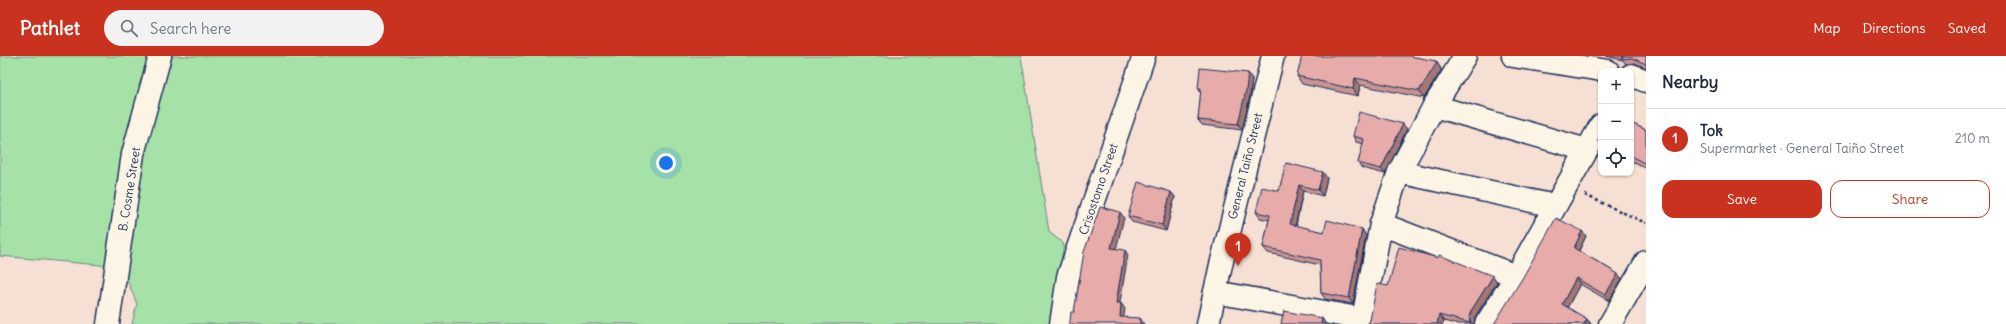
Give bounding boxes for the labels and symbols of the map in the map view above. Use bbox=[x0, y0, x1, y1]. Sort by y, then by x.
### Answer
street label: General Taiño Street bbox=[1224, 111, 1266, 221]
street label: Crisostomo Street bbox=[1075, 141, 1121, 237]
street label: B. Cosme Street bbox=[115, 146, 143, 232]
your location bbox=[656, 153, 676, 173]
pin: 1 bbox=[1225, 233, 1251, 266]

